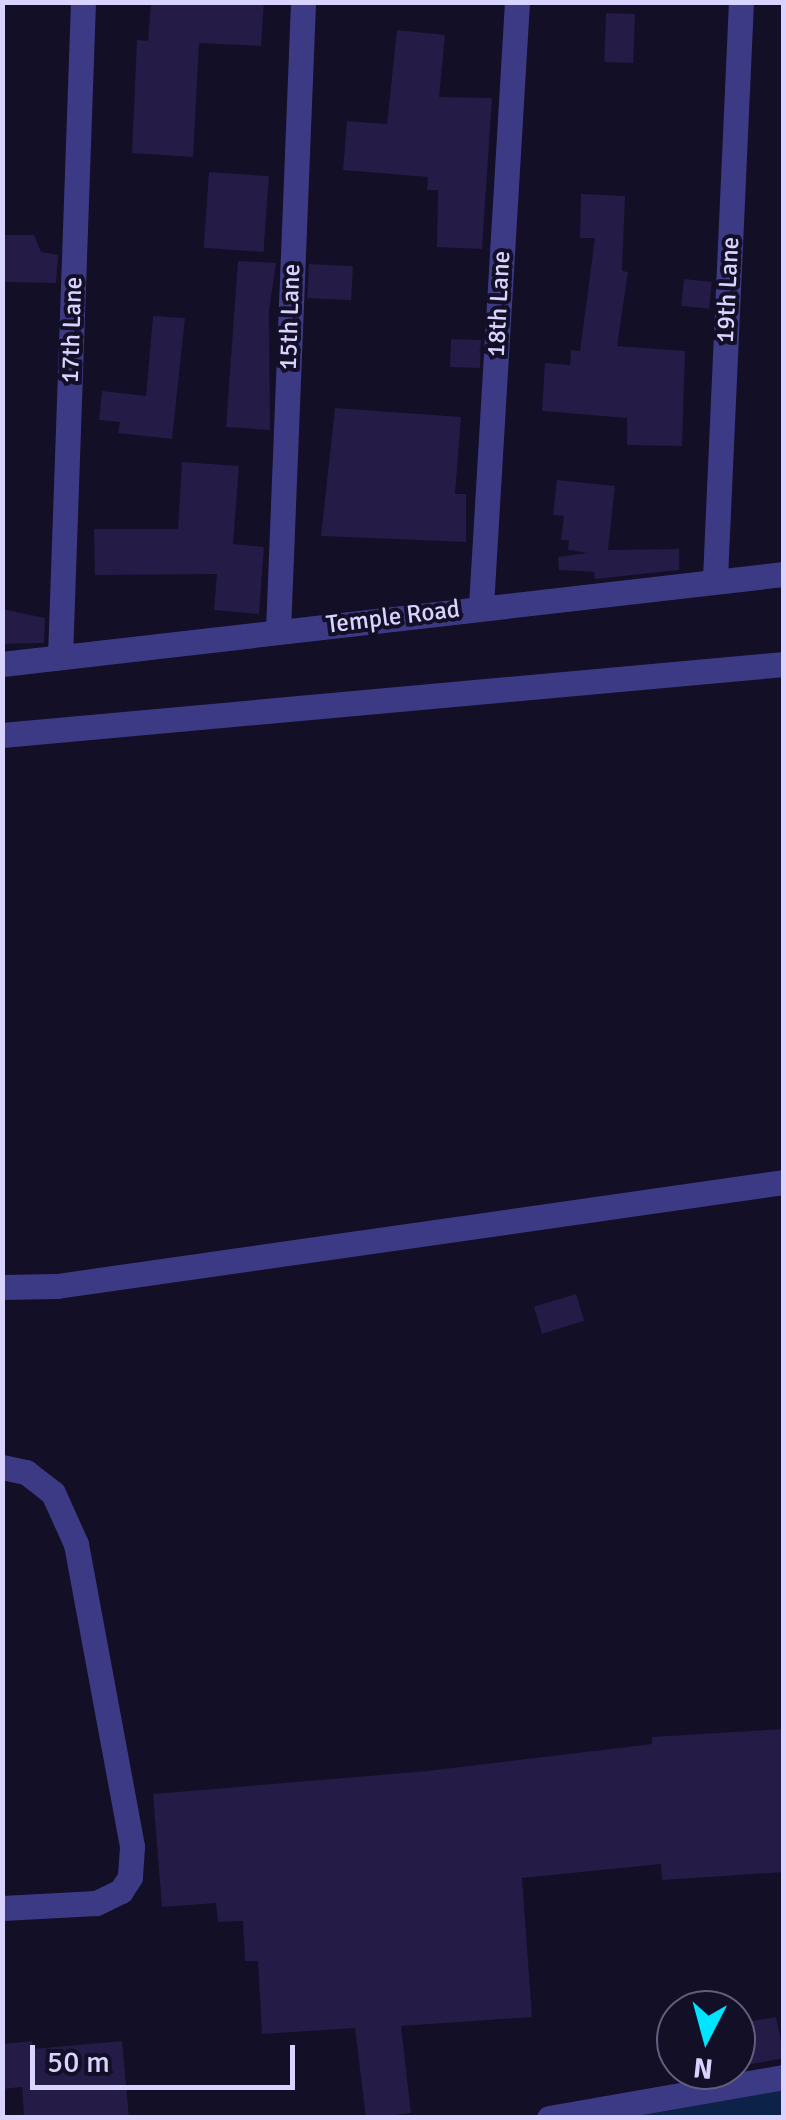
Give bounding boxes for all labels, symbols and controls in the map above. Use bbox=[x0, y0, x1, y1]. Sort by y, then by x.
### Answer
street label: 19th Lane bbox=[710, 236, 746, 344]
street label: 18th Lane bbox=[481, 250, 517, 358]
street label: 15th Lane bbox=[273, 263, 307, 371]
street label: 17th Lane bbox=[55, 276, 89, 384]
street label: Temple Road bbox=[324, 594, 462, 640]
north arrow bbox=[656, 1990, 756, 2090]
scale bar bbox=[35, 2025, 300, 2087]
text: 50 m bbox=[47, 2044, 110, 2081]
text: N bbox=[692, 2050, 715, 2086]

